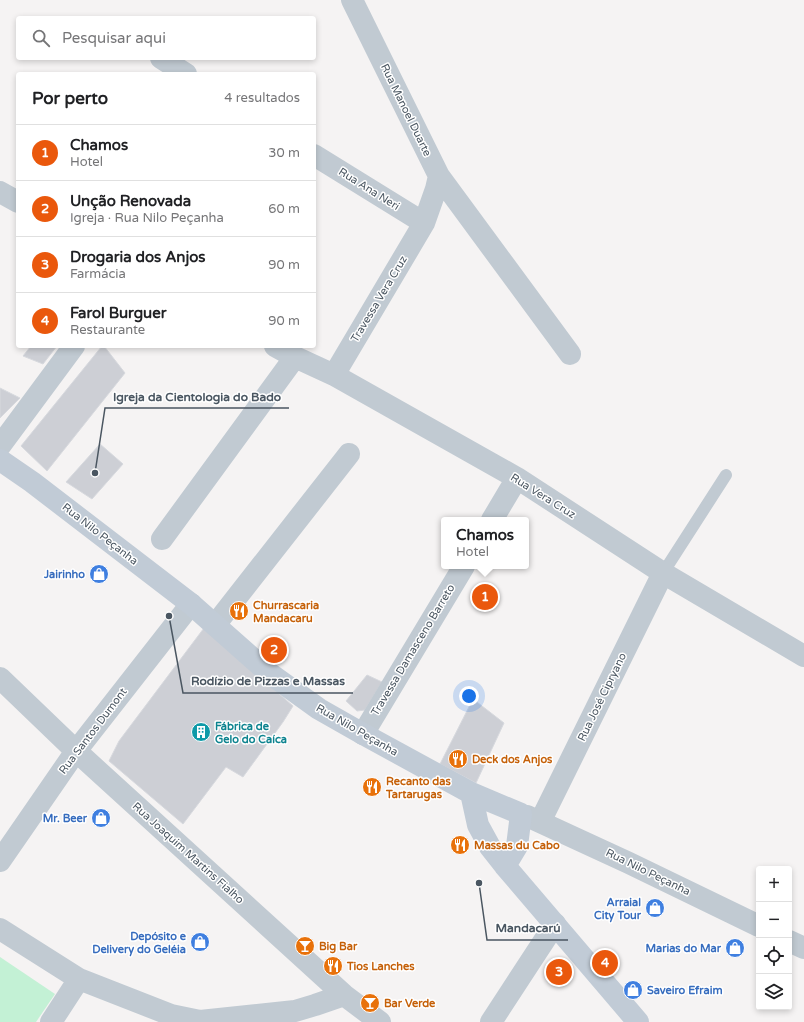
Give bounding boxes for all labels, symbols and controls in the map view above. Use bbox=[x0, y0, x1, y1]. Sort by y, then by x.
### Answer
search box bbox=[16, 16, 316, 60]
icon: search bbox=[30, 27, 52, 49]
text: Pesquisar aqui bbox=[62, 29, 166, 47]
street label: Rua Manoel Duarte bbox=[378, 62, 434, 158]
text: Por perto bbox=[32, 88, 108, 109]
text: 4 resultados bbox=[224, 90, 300, 106]
text: Chamos bbox=[70, 136, 128, 154]
text: 1 bbox=[41, 145, 49, 161]
text: 30 m bbox=[268, 145, 300, 161]
text: Hotel bbox=[70, 154, 103, 170]
street label: Rua Ana Neri bbox=[336, 165, 402, 213]
text: Unção Renovada bbox=[70, 192, 191, 210]
text: 2 bbox=[41, 201, 49, 217]
text: 60 m bbox=[268, 201, 300, 217]
text: Igreja · Rua Nilo Peçanha bbox=[70, 210, 224, 226]
text: Drogaria dos Anjos bbox=[70, 248, 206, 266]
street label: Travessa Vera Cruz bbox=[348, 253, 410, 345]
text: 3 bbox=[41, 257, 49, 273]
text: 90 m bbox=[268, 257, 300, 273]
text: Farmácia bbox=[70, 266, 126, 282]
text: Farol Burguer bbox=[70, 304, 166, 322]
text: 4 bbox=[41, 313, 49, 329]
text: 90 m bbox=[268, 313, 300, 329]
text: Restaurante bbox=[70, 322, 145, 338]
callout: Igreja da Cientologia do Bado bbox=[105, 384, 289, 408]
text: Igreja da Cientologia do Bado bbox=[113, 390, 281, 405]
street label: Rua Vera Cruz bbox=[508, 471, 578, 521]
street label: Rua Nilo Peçanha bbox=[60, 500, 140, 568]
popup bbox=[441, 517, 529, 569]
text: Chamos bbox=[456, 526, 514, 544]
text: Hotel bbox=[456, 544, 489, 560]
shop icon: Jairinho bbox=[88, 563, 110, 585]
place label: Jairinho bbox=[43, 568, 85, 581]
street label: Travessa Damasceno Barreto bbox=[368, 582, 458, 718]
pin: 1 bbox=[472, 582, 498, 612]
place label: Churrascaria Mandacaru bbox=[253, 599, 319, 625]
restaurant icon: Churrascaria Mandacaru bbox=[228, 600, 250, 622]
pin: 2 bbox=[261, 635, 287, 665]
street label: Rua José Cipryano bbox=[575, 650, 629, 743]
callout: Rodízio de Pizzas e Massas bbox=[183, 669, 353, 693]
text: Rodízio de Pizzas e Massas bbox=[191, 674, 345, 688]
street label: Rua Santos Dumont bbox=[56, 685, 130, 777]
your location bbox=[459, 686, 479, 706]
street label: Rua Nilo Peçanha bbox=[314, 701, 400, 759]
place label: Fábrica de Gelo do Caíca bbox=[215, 720, 287, 746]
building icon: Fábrica de Gelo do Caíca bbox=[190, 721, 212, 743]
restaurant icon: Deck dos Anjos bbox=[447, 748, 469, 770]
place label: Deck dos Anjos bbox=[472, 753, 553, 767]
place label: Recanto das Tartarugas bbox=[385, 775, 451, 802]
restaurant icon: Recanto das Tartarugas bbox=[361, 776, 383, 798]
street label: Rua Joaquim Martins Fialho bbox=[130, 800, 247, 907]
shop icon: Mr. Beer bbox=[90, 807, 112, 829]
place label: Mr. Beer bbox=[43, 812, 88, 825]
restaurant icon: Massas du Cabo bbox=[449, 834, 471, 856]
place label: Massas du Cabo bbox=[474, 839, 560, 852]
street label: Rua Nilo Peçanha bbox=[604, 846, 692, 898]
map controls bbox=[756, 866, 792, 1010]
button: + bbox=[756, 866, 792, 902]
place label: Arraial City Tour bbox=[594, 896, 642, 923]
shop icon: Arraial City Tour bbox=[644, 897, 666, 919]
button: − bbox=[756, 902, 792, 938]
callout: Mandacarú bbox=[487, 916, 568, 940]
text: Mandacarú bbox=[495, 921, 561, 935]
place label: Depósito e Delivery do Geléia bbox=[92, 930, 187, 957]
shop icon: Depósito e Delivery do Geléia bbox=[189, 931, 211, 953]
bar icon: Big Bar bbox=[294, 935, 316, 957]
shop icon: Marias do Mar bbox=[724, 937, 746, 959]
button: locate bbox=[756, 938, 792, 974]
place label: Big Bar bbox=[319, 940, 358, 954]
place label: Marias do Mar bbox=[645, 942, 722, 955]
pin: 4 bbox=[592, 948, 618, 978]
restaurant icon: Tios Lanches bbox=[322, 955, 344, 977]
pin: 3 bbox=[546, 957, 572, 987]
place label: Tios Lanches bbox=[346, 960, 415, 973]
button: layers bbox=[756, 974, 792, 1010]
shop icon: Saveiro Efraim bbox=[622, 979, 644, 1001]
place label: Saveiro Efraim bbox=[647, 984, 723, 997]
bar icon: Bar Verde bbox=[359, 992, 381, 1014]
place label: Bar Verde bbox=[384, 997, 436, 1010]

